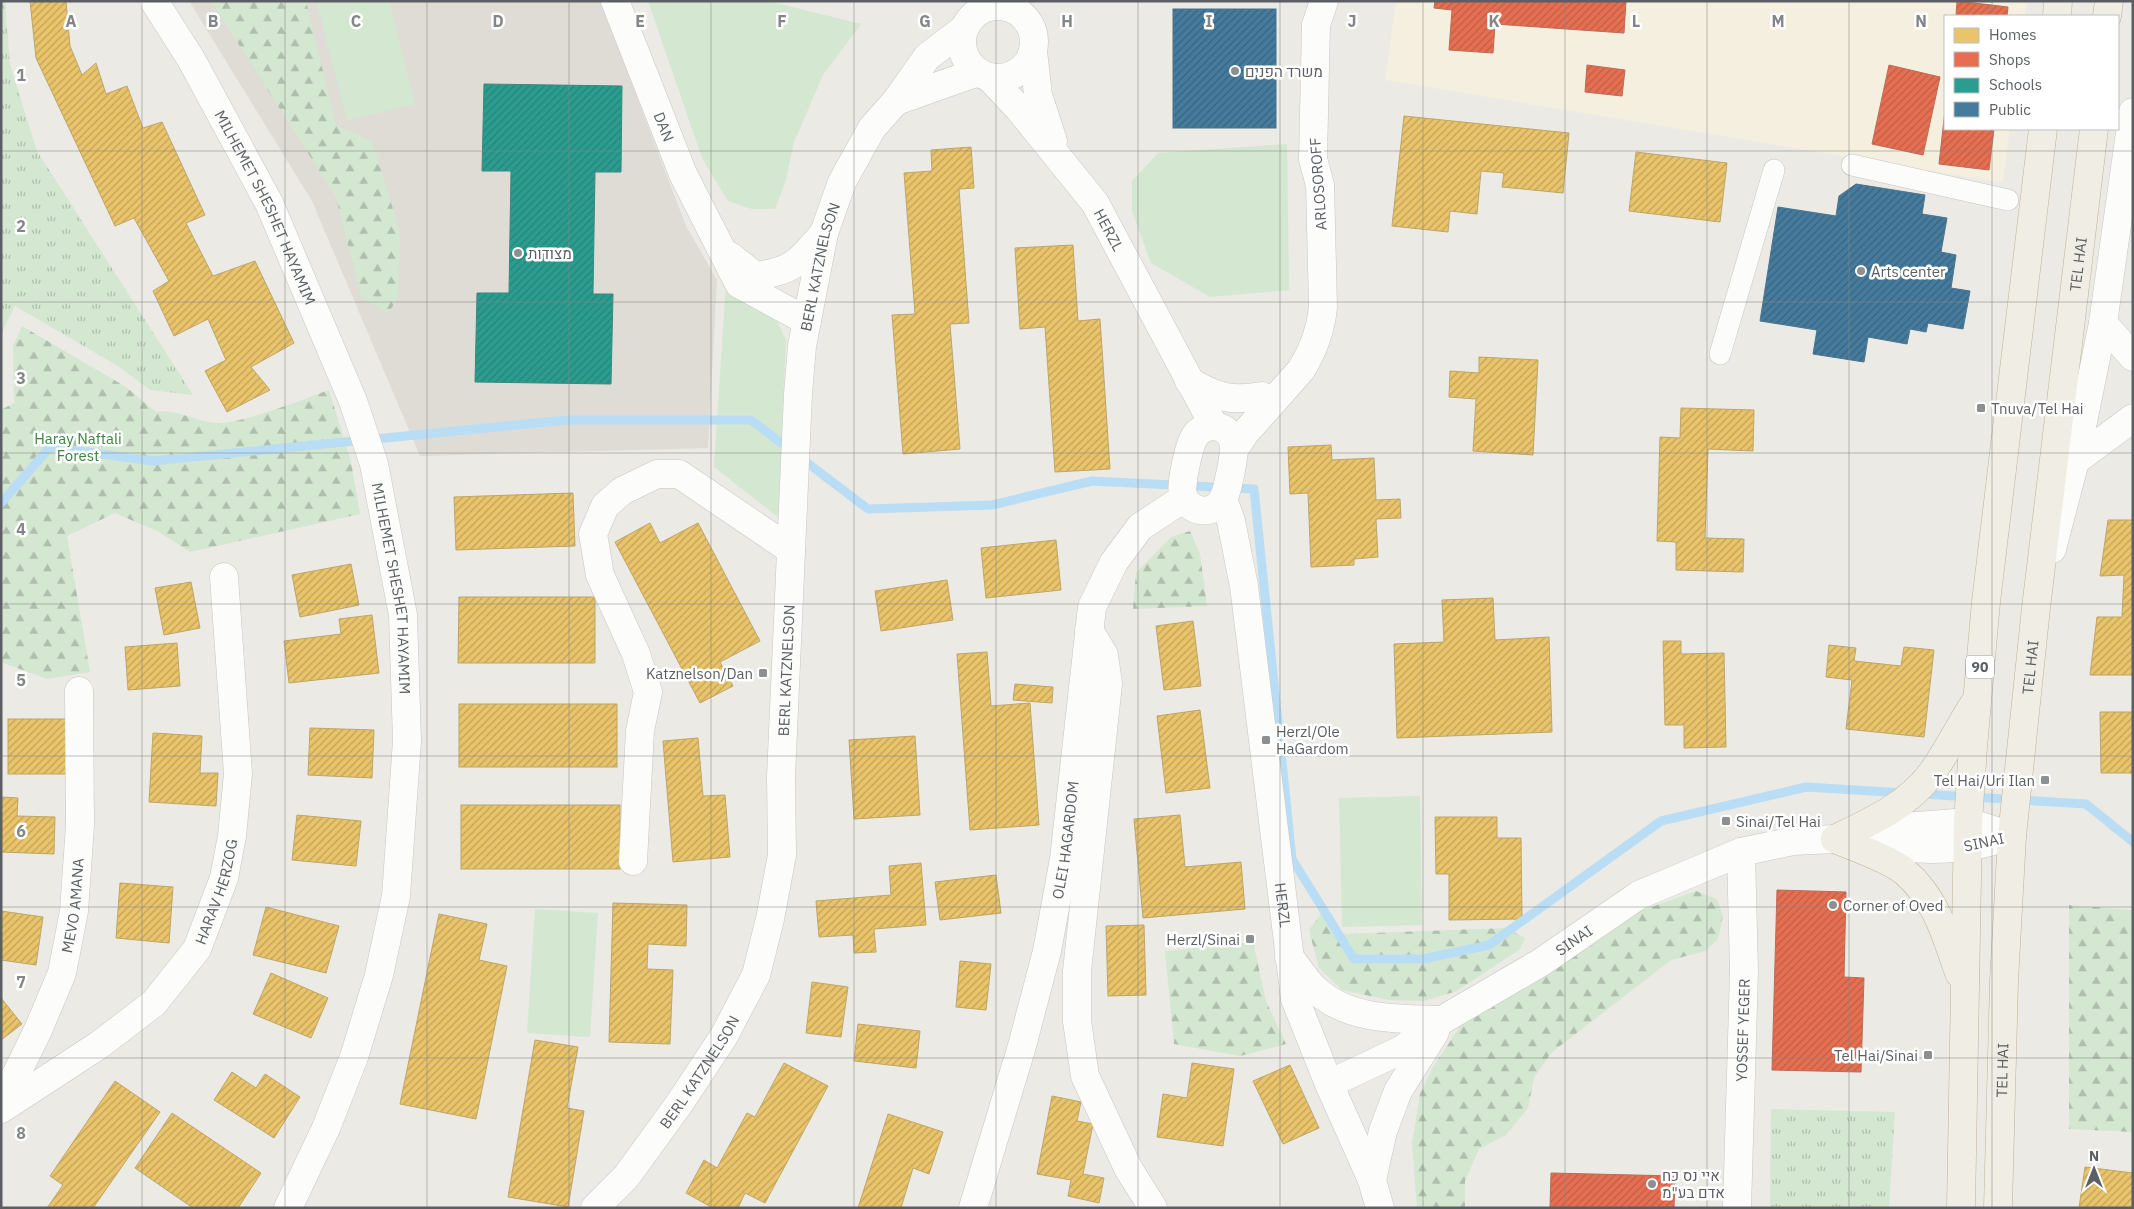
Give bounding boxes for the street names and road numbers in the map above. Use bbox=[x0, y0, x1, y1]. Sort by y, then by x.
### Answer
street label: MILHEMET SHESHET HAYAMIM bbox=[211, 107, 320, 307]
street label: DAN bbox=[650, 109, 679, 144]
street label: ARLOSOROFF bbox=[1305, 137, 1331, 231]
street label: BERL KATZNELSON bbox=[796, 200, 844, 333]
street label: HERZL bbox=[1090, 205, 1128, 255]
street label: TEL HAI bbox=[2065, 236, 2090, 292]
street label: MILHEMET SHESHET HAYAMIM bbox=[368, 481, 415, 694]
street label: BERL KATZNELSON bbox=[773, 604, 798, 737]
street label: TEL HAI bbox=[2017, 639, 2042, 695]
road number: 90 bbox=[1966, 656, 1994, 679]
street label: OLEI HAGARDOM bbox=[1047, 780, 1082, 901]
street label: SINAI bbox=[1962, 828, 2006, 856]
street label: HARAV HERZOG bbox=[190, 837, 241, 947]
street label: MEVO AMANA bbox=[57, 857, 87, 954]
street label: HERZL bbox=[1271, 881, 1296, 929]
street label: SINAI bbox=[1551, 920, 1596, 959]
street label: YOSSEF YEGER bbox=[1731, 978, 1753, 1082]
street label: BERL KATZNELSON bbox=[655, 1012, 743, 1132]
street label: TEL HAI bbox=[1991, 1042, 2012, 1098]

